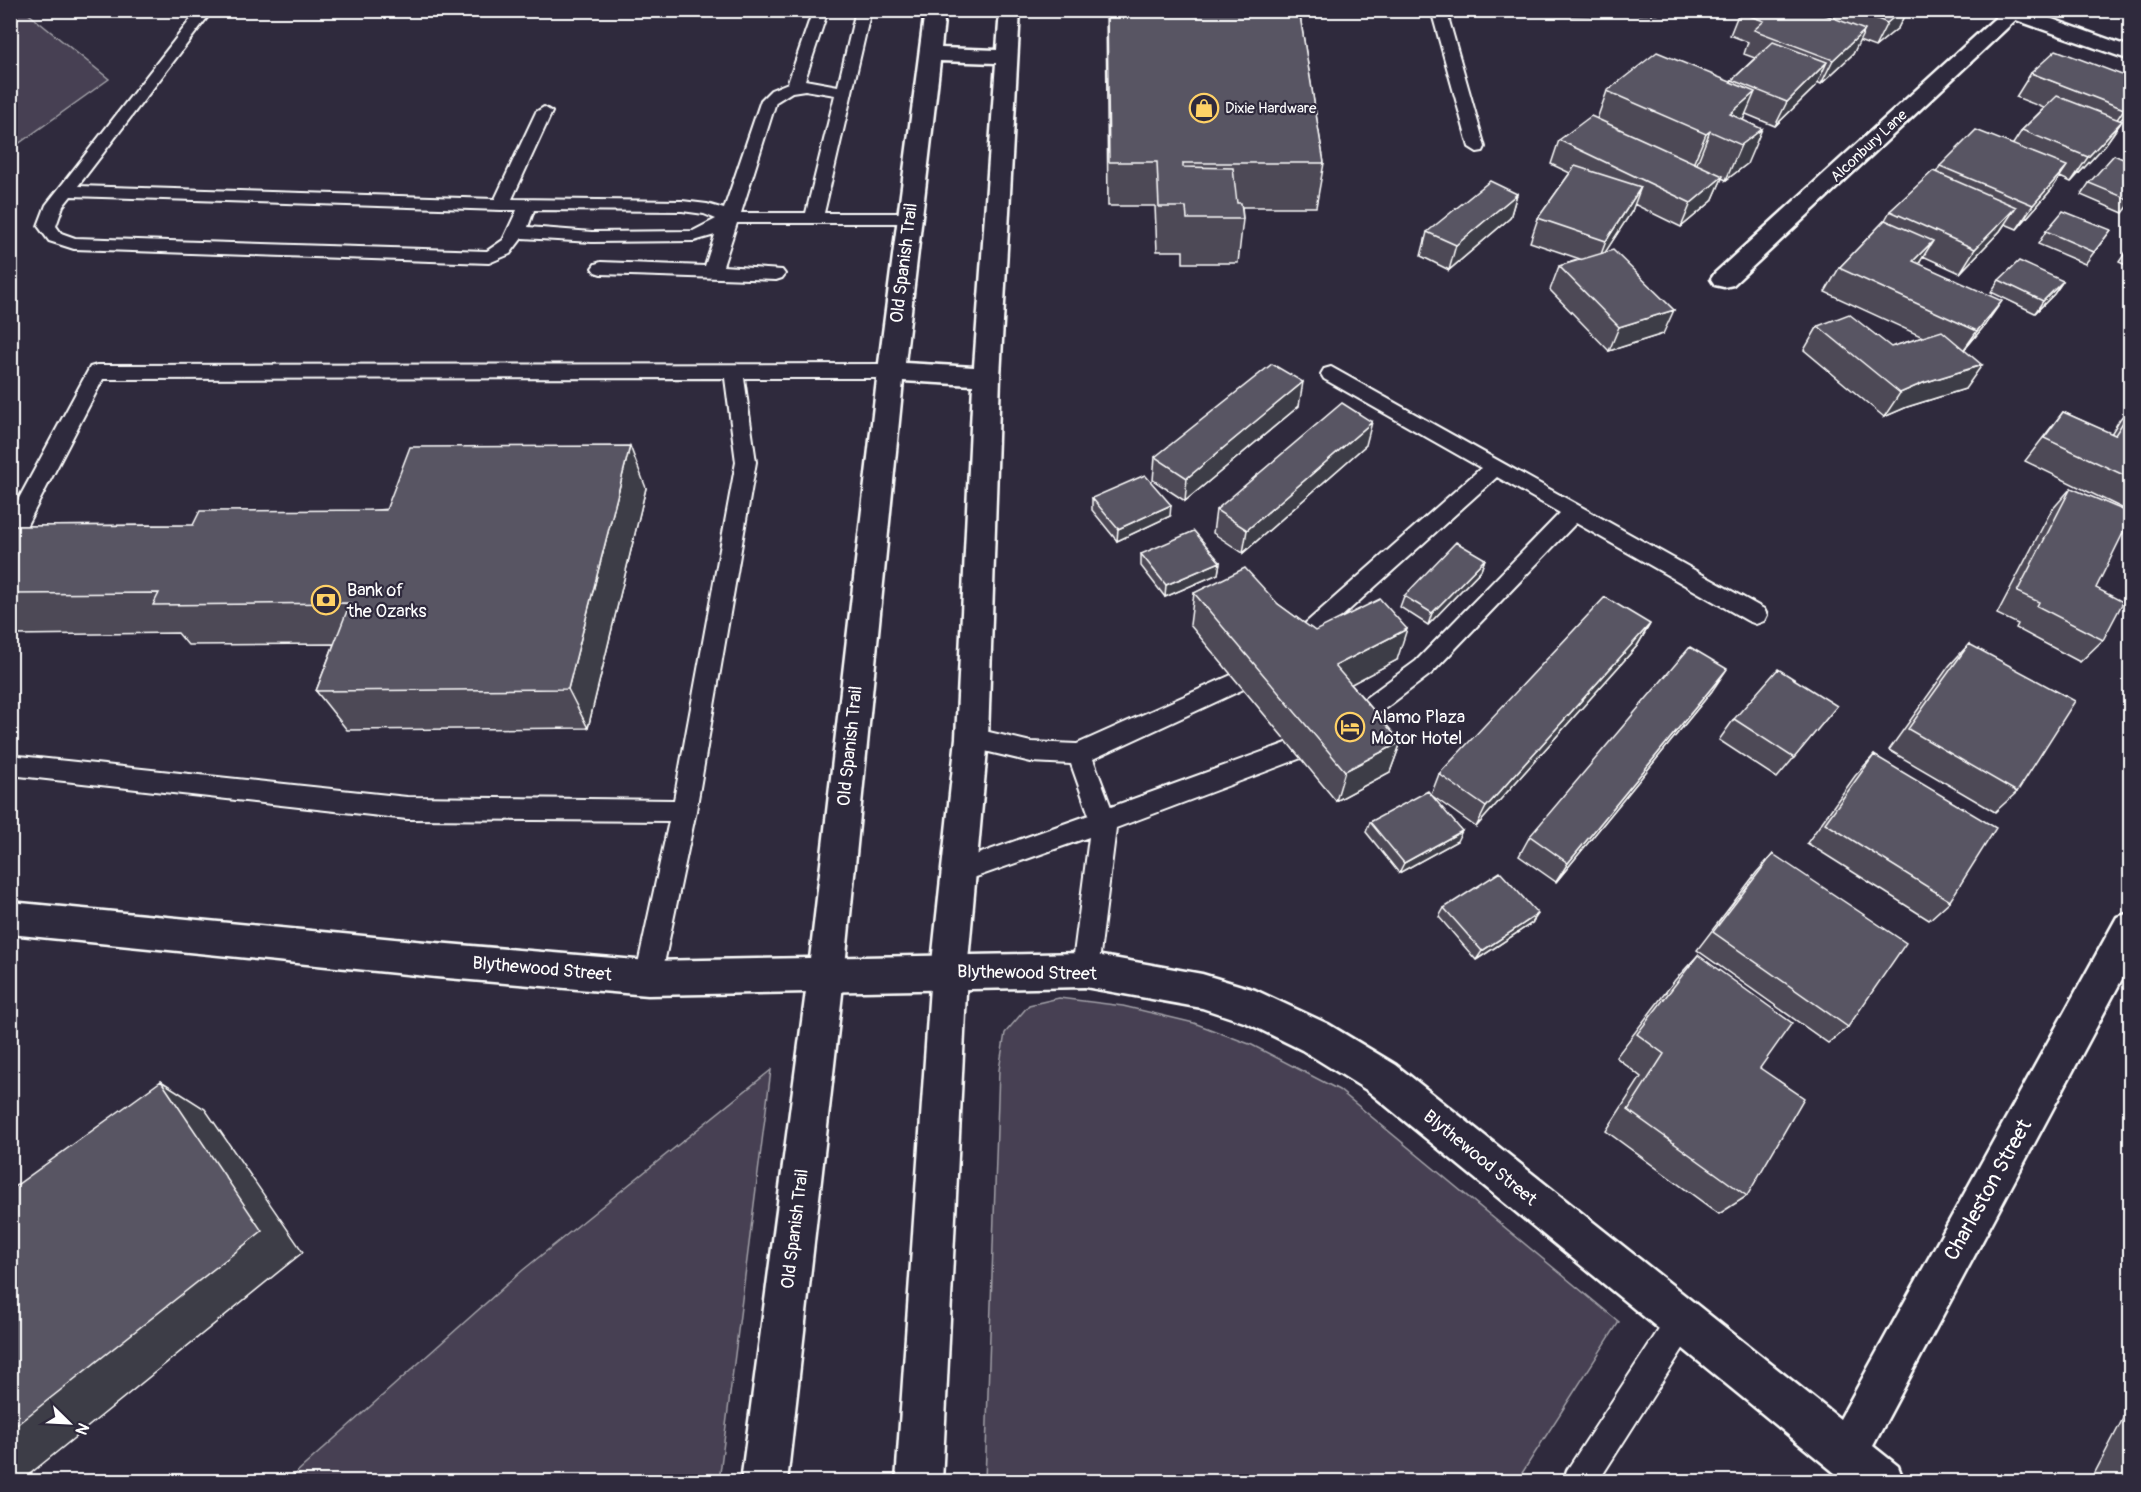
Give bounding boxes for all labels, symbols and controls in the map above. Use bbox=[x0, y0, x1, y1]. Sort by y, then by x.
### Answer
shop icon: Dixie Hardware bbox=[1188, 92, 1220, 124]
place label: Dixie Hardware bbox=[1225, 99, 1317, 118]
street label: Alconbury Lane bbox=[1827, 105, 1912, 186]
street label: Old Spanish Trail bbox=[885, 202, 923, 324]
place label: Bank of the Ozarks bbox=[346, 579, 427, 623]
bank icon: Bank of the Ozarks bbox=[310, 584, 342, 616]
street label: Old Spanish Trail bbox=[832, 685, 868, 807]
place label: Alamo Plaza Motor Hotel bbox=[1371, 706, 1465, 750]
hotel icon: Alamo Plaza Motor Hotel bbox=[1334, 711, 1366, 743]
street label: Blythewood Street bbox=[471, 951, 613, 987]
street label: Blythewood Street bbox=[957, 960, 1098, 986]
street label: Blythewood Street bbox=[1418, 1105, 1542, 1211]
street label: Charleston Street bbox=[1938, 1114, 2038, 1266]
street label: Old Spanish Trail bbox=[776, 1168, 814, 1290]
north arrow bbox=[39, 1393, 99, 1453]
text: N bbox=[70, 1420, 93, 1438]

